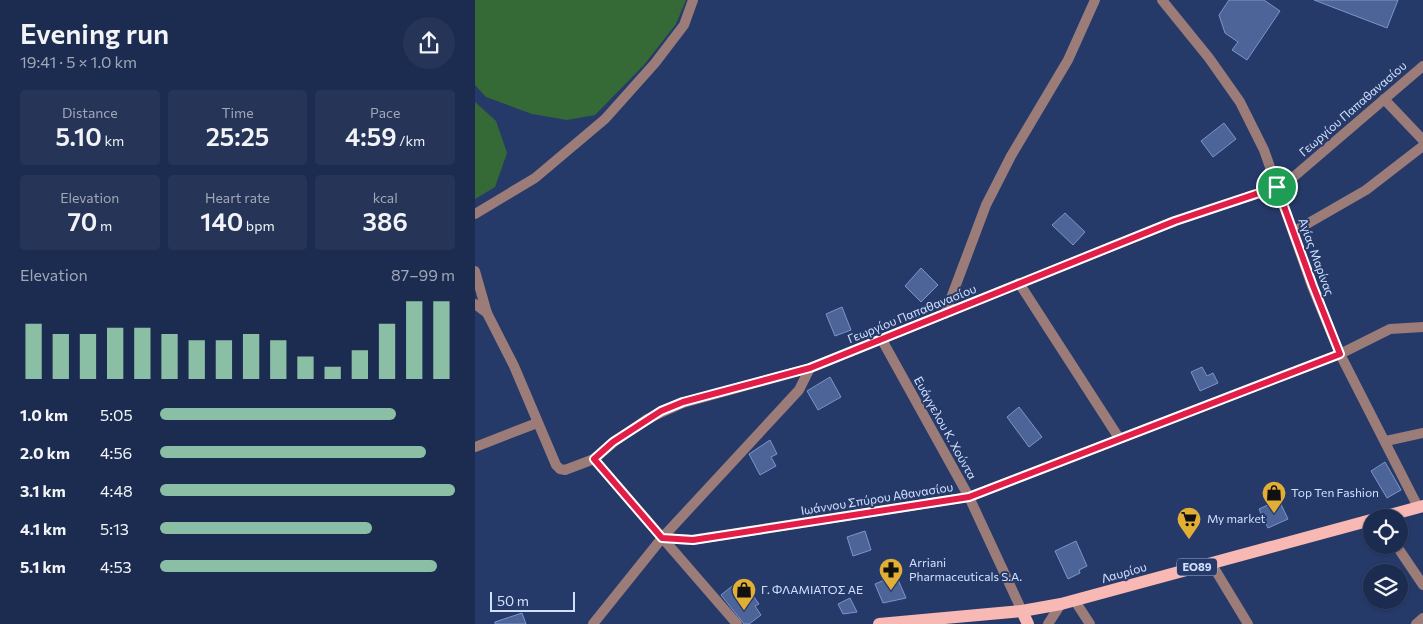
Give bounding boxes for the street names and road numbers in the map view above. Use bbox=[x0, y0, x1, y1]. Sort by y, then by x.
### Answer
street label: Γεωργίου Παπαθανασίου bbox=[1296, 58, 1409, 159]
street label: Αγίας Μαρίνας bbox=[1296, 216, 1337, 297]
street label: Γεωργίου Παπαθανασίου bbox=[845, 281, 978, 345]
street label: Ευάγγελου Κ. Χούντα bbox=[912, 374, 980, 481]
street label: Ιωάννου Σπύρου Αθανασίου bbox=[800, 479, 954, 517]
road number: ΕΟ89 bbox=[1177, 558, 1217, 576]
street label: Λαυρίου bbox=[1099, 559, 1148, 585]

